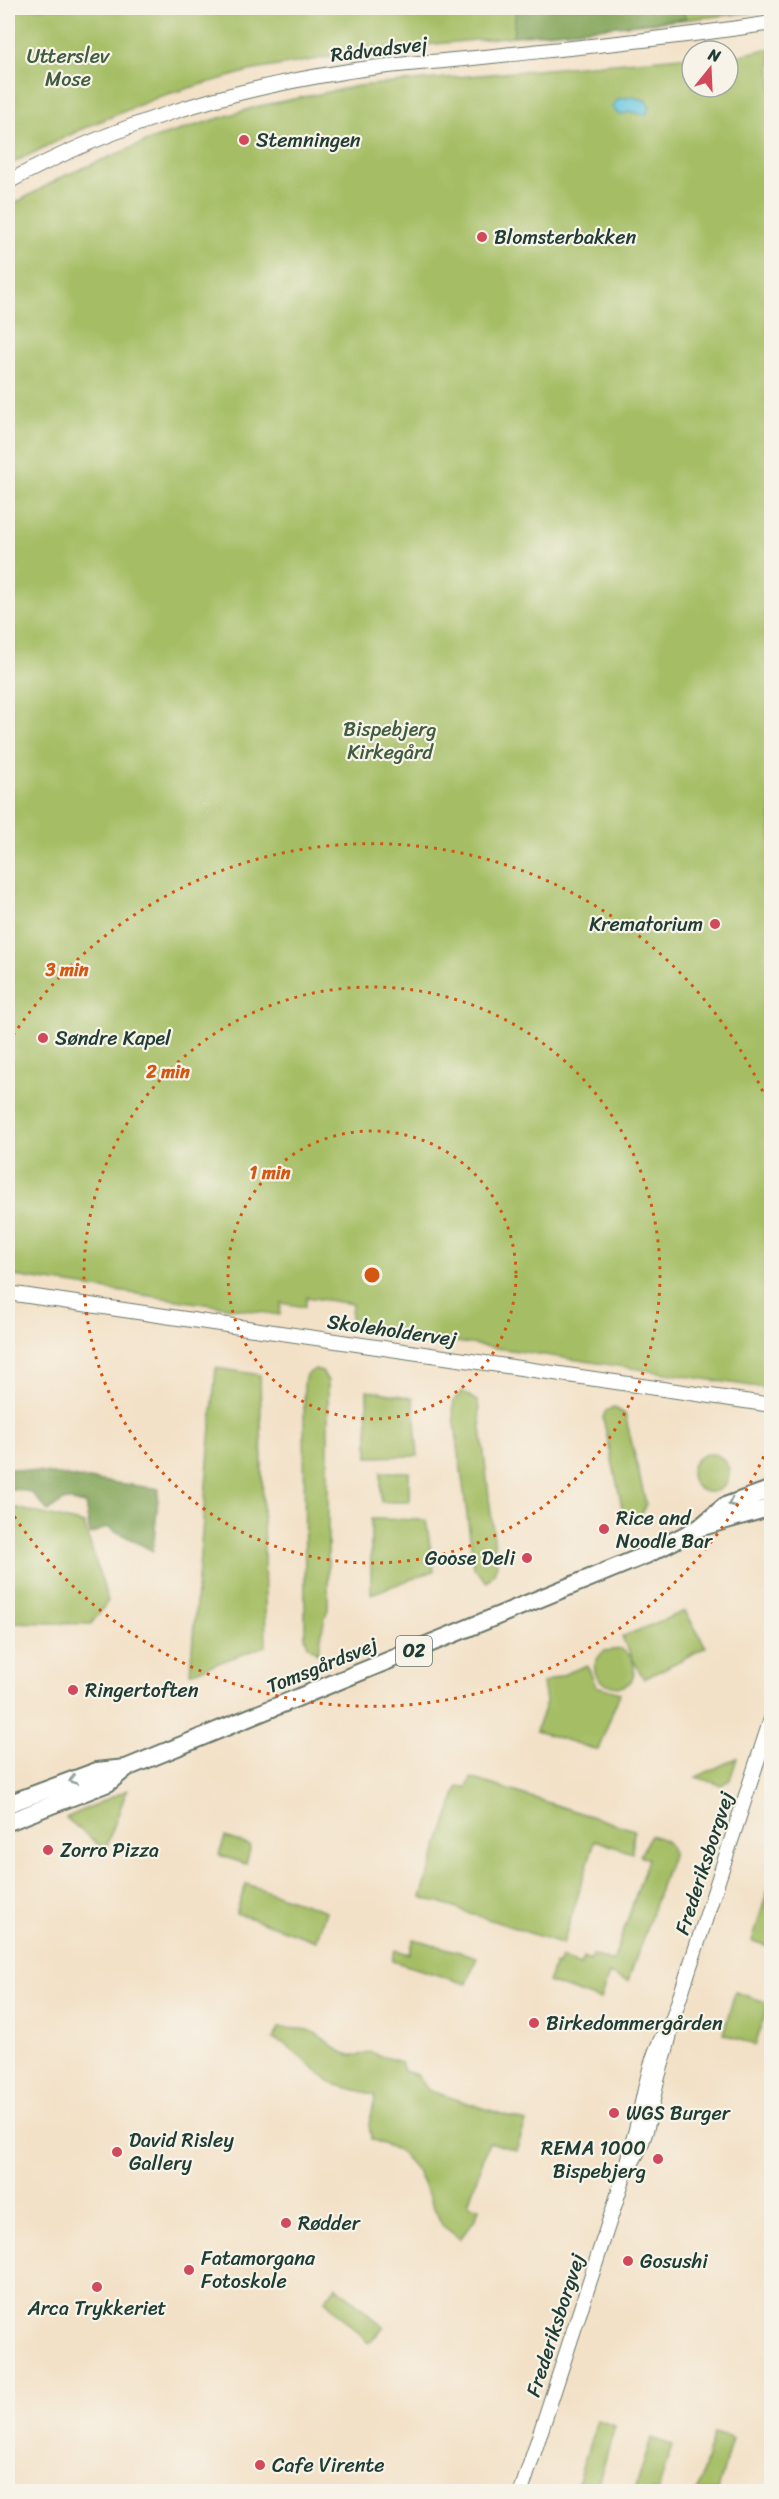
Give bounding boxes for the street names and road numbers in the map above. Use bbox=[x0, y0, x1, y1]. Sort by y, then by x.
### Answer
street label: Rådvadsvej bbox=[329, 26, 431, 73]
street label: Skoleholdervej bbox=[325, 1304, 459, 1357]
street label: Tomsgårdsvej bbox=[261, 1627, 384, 1704]
road number: O2 bbox=[396, 1636, 432, 1666]
street label: Frederiksborgvej bbox=[665, 1786, 744, 1939]
street label: Frederiksborgvej bbox=[516, 2248, 595, 2401]

